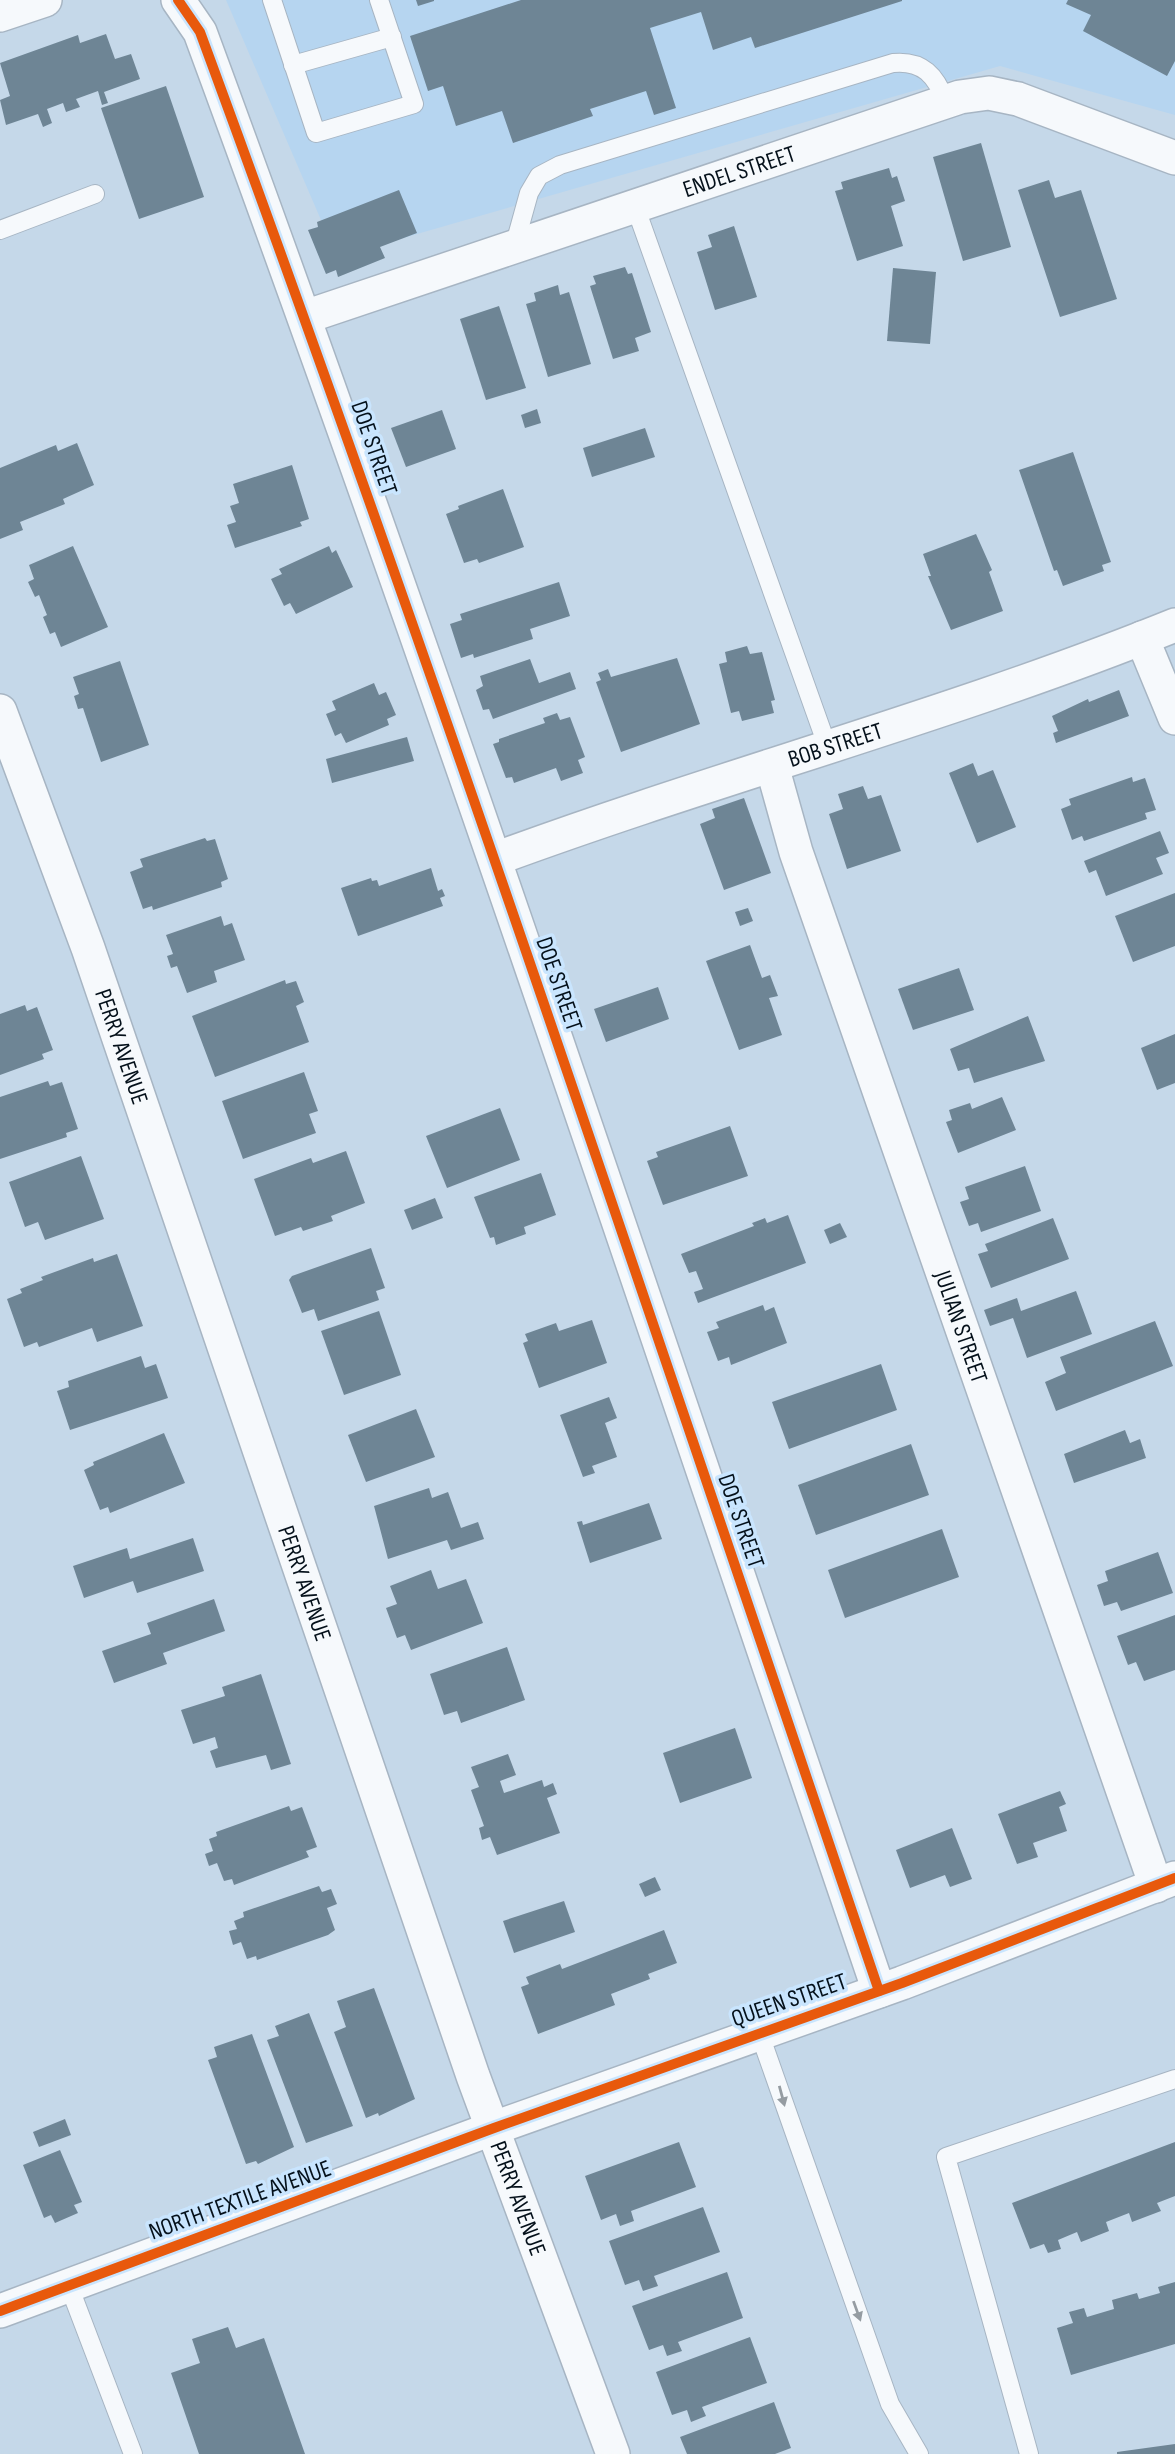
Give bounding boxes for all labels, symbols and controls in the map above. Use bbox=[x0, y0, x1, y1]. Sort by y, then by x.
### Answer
street label: ENDEL STREET bbox=[679, 139, 799, 204]
street label: DOE STREET bbox=[344, 397, 404, 499]
street label: BOB STREET bbox=[784, 716, 886, 774]
street label: DOE STREET bbox=[529, 933, 589, 1035]
street label: PERRY AVENUE bbox=[89, 985, 155, 1108]
street label: JULIAN STREET bbox=[928, 1266, 994, 1387]
street label: DOE STREET bbox=[711, 1470, 771, 1572]
street label: PERRY AVENUE bbox=[272, 1522, 338, 1645]
street label: QUEEN STREET bbox=[728, 1967, 851, 2033]
one-way arrow bbox=[777, 2086, 788, 2108]
street label: PERRY AVENUE bbox=[484, 2137, 553, 2260]
street label: NORTH TEXTILE AVENUE bbox=[145, 2154, 335, 2246]
one-way arrow bbox=[852, 2301, 863, 2322]

